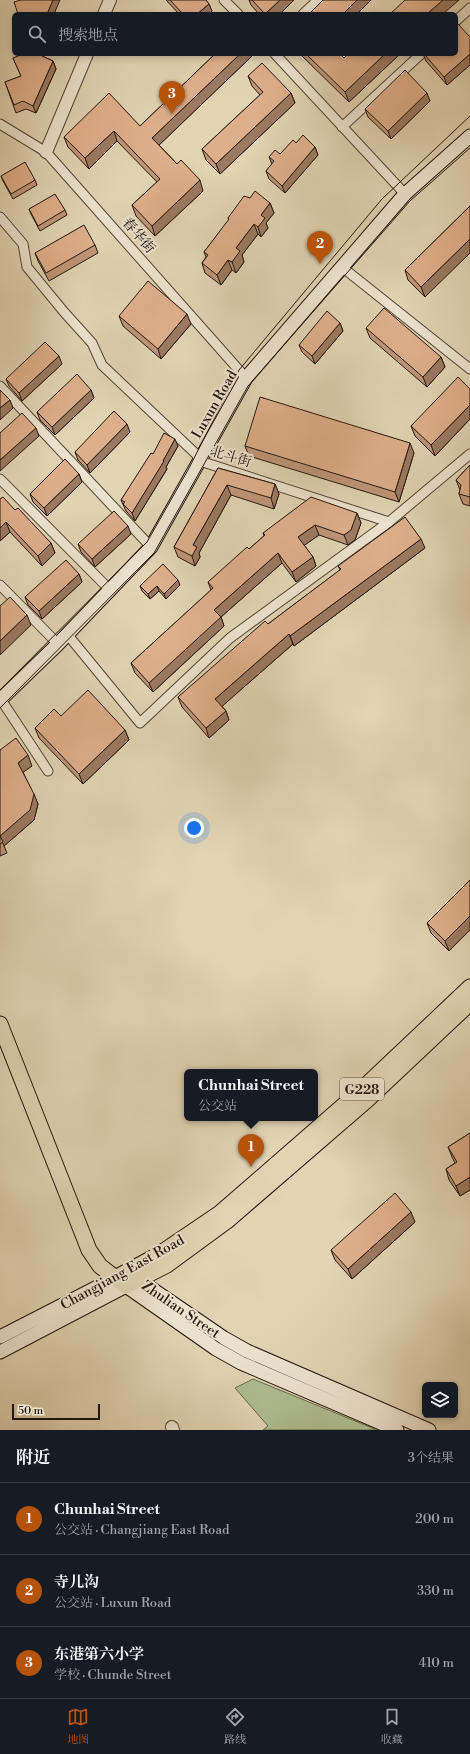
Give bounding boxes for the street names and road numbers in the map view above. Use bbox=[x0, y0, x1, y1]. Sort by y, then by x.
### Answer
street label: 春华街 bbox=[118, 214, 159, 257]
street label: Luxun Road bbox=[188, 367, 242, 442]
street label: 北斗街 bbox=[208, 442, 253, 472]
road number: G228 bbox=[340, 1078, 384, 1100]
street label: Changjiang East Road bbox=[57, 1231, 188, 1314]
street label: Zhulian Street bbox=[138, 1277, 223, 1343]

